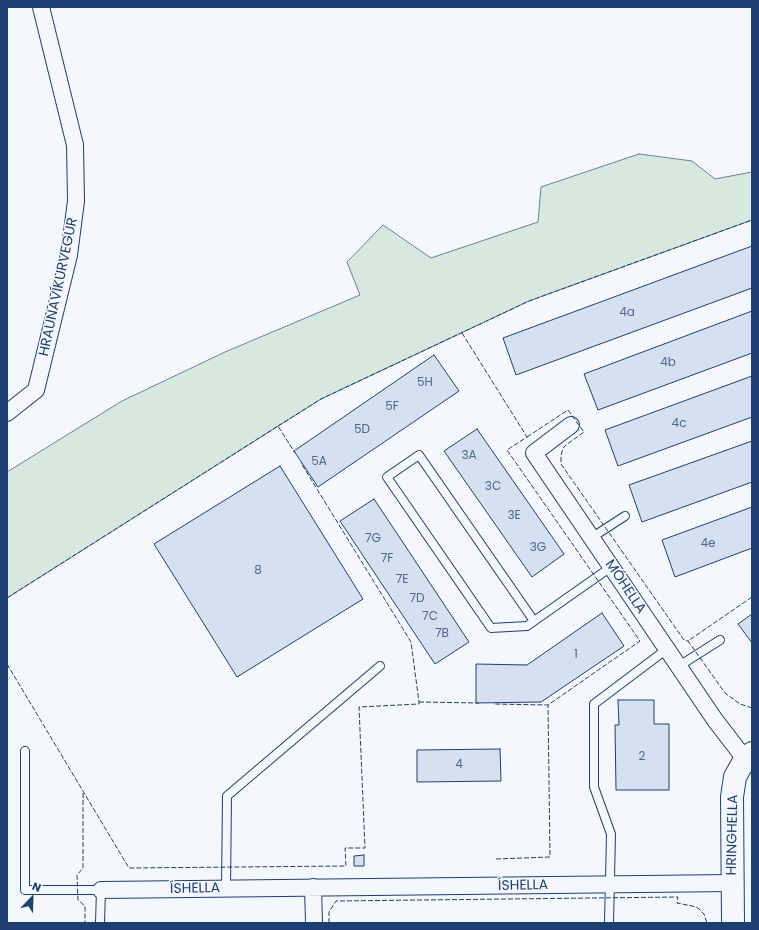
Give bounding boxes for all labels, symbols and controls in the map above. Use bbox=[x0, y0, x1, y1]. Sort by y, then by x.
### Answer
street label: HRAUNAVÍKURVEGUR bbox=[36, 216, 82, 358]
house number: 4a bbox=[619, 306, 635, 320]
house number: 4b bbox=[660, 356, 676, 370]
house number: 5H bbox=[417, 376, 433, 390]
house number: 5F bbox=[385, 400, 399, 414]
house number: 4c bbox=[672, 417, 686, 431]
house number: 5D bbox=[354, 423, 370, 437]
house number: 3A bbox=[461, 449, 477, 463]
house number: 5A bbox=[311, 455, 327, 469]
house number: 3C bbox=[485, 480, 501, 494]
house number: 3E bbox=[507, 509, 521, 523]
house number: 7G bbox=[365, 532, 381, 546]
house number: 4e bbox=[701, 537, 715, 551]
house number: 3G bbox=[530, 541, 546, 555]
house number: 7F bbox=[381, 552, 393, 566]
street label: MÓHELLA bbox=[601, 557, 649, 617]
house number: 8 bbox=[254, 564, 262, 578]
house number: 7E bbox=[396, 573, 408, 587]
house number: 7D bbox=[409, 592, 425, 606]
house number: 7C bbox=[422, 610, 438, 624]
house number: 7B bbox=[435, 627, 449, 641]
house number: 1 bbox=[574, 648, 578, 662]
house number: 2 bbox=[639, 750, 645, 764]
house number: 4 bbox=[455, 758, 463, 772]
street label: HRINGHELLA bbox=[724, 794, 742, 876]
street label: ÍSHELLA bbox=[498, 877, 548, 895]
north arrow bbox=[12, 878, 52, 918]
text: N bbox=[30, 878, 44, 896]
street label: ÍSHELLA bbox=[170, 880, 220, 898]

